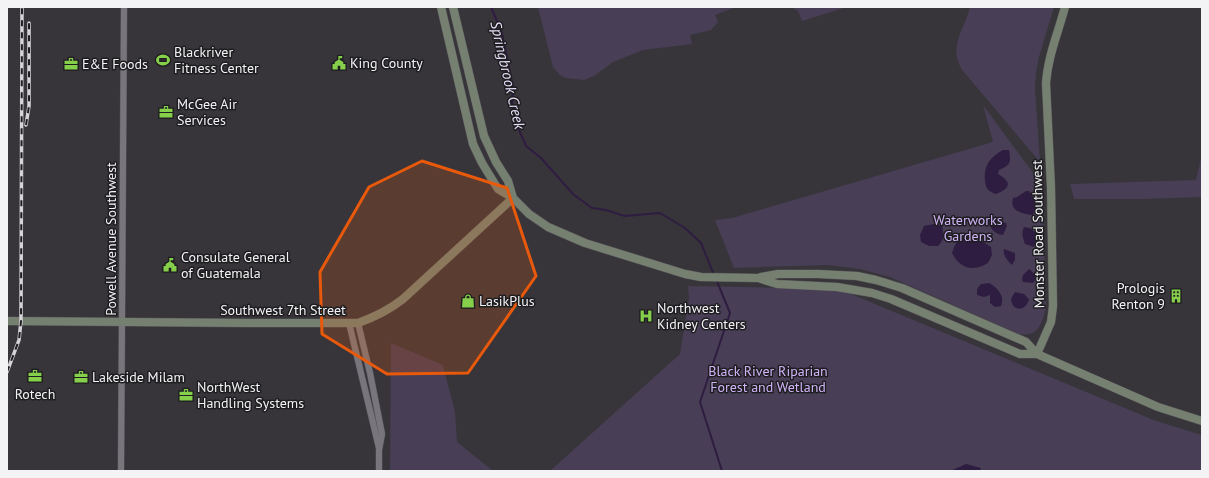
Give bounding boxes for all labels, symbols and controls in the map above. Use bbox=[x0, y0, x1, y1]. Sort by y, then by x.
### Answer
water label: Springbrook Creek bbox=[486, 19, 530, 132]
place label: Blackriver Fitness Center bbox=[174, 43, 259, 77]
sports icon: Blackriver Fitness Center bbox=[155, 52, 171, 68]
place label: King County bbox=[350, 54, 423, 72]
place label: E&E Foods bbox=[82, 55, 148, 73]
public building icon: King County bbox=[331, 55, 347, 71]
office icon: E&E Foods bbox=[63, 56, 79, 72]
place label: McGee Air Services bbox=[177, 95, 237, 129]
office icon: McGee Air Services bbox=[158, 104, 174, 120]
street label: Monster Road Southwest bbox=[1028, 159, 1048, 308]
street label: Powell Avenue Southwest bbox=[102, 162, 120, 316]
park label: Waterworks Gardens bbox=[933, 211, 1003, 245]
place label: Consulate General of Guatemala bbox=[181, 248, 290, 282]
public building icon: Consulate General of Guatemala bbox=[162, 257, 178, 273]
place label: Prologis Renton 9 bbox=[1111, 279, 1165, 313]
building icon: Prologis Renton 9 bbox=[1168, 288, 1184, 304]
place label: LasikPlus bbox=[479, 292, 535, 310]
shop icon: LasikPlus bbox=[460, 293, 476, 309]
place label: Northwest Kidney Centers bbox=[657, 299, 746, 333]
street label: Southwest 7th Street bbox=[220, 301, 346, 319]
hospital icon: Northwest Kidney Centers bbox=[638, 308, 654, 324]
park label: Black River Riparian Forest and Wetland bbox=[708, 362, 828, 396]
office icon: Rotech bbox=[27, 368, 43, 384]
place label: Lakeside Milam bbox=[92, 368, 185, 386]
office icon: Lakeside Milam bbox=[73, 369, 89, 385]
place label: NorthWest Handling Systems bbox=[197, 378, 304, 412]
place label: Rotech bbox=[15, 385, 55, 403]
office icon: NorthWest Handling Systems bbox=[178, 387, 194, 403]

